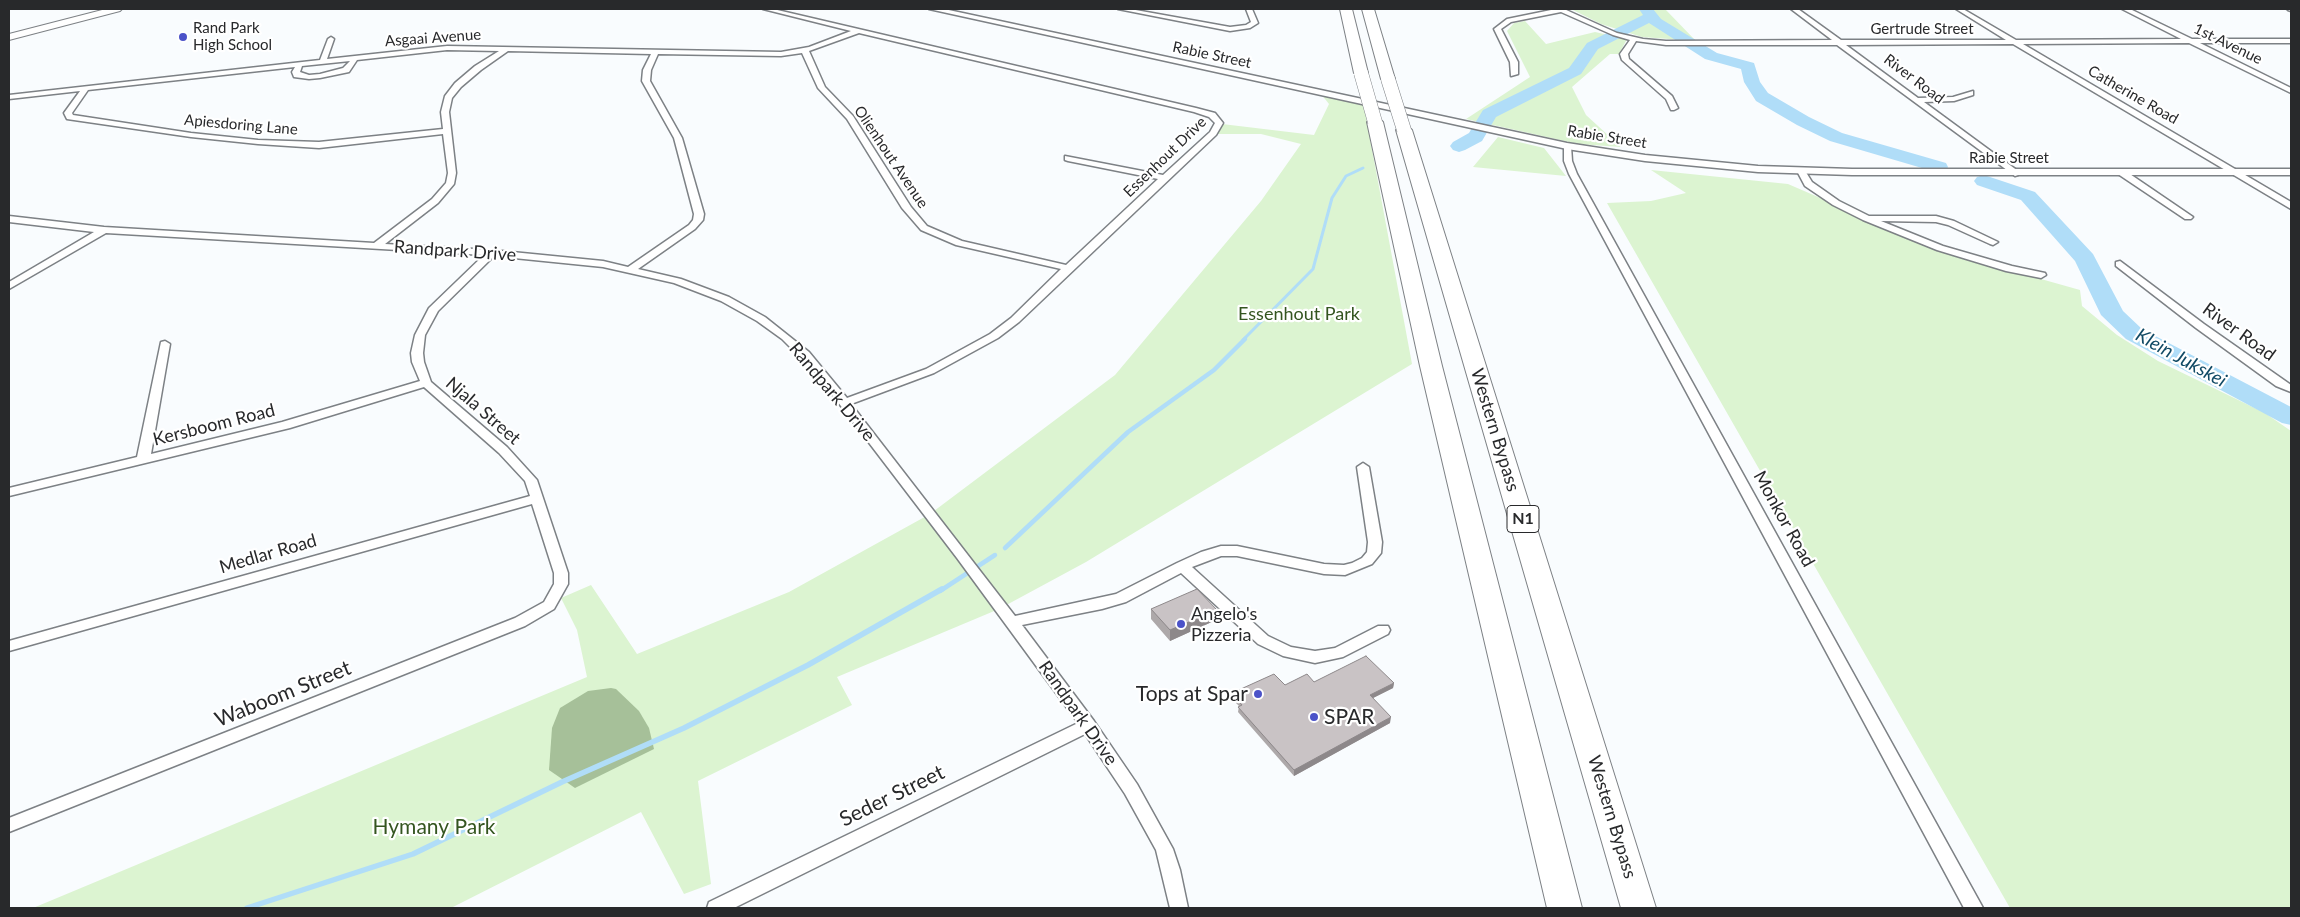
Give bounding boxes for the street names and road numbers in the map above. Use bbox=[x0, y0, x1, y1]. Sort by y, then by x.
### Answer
street label: Gertrude Street bbox=[1870, 20, 1974, 38]
street label: 1st Avenue bbox=[2191, 20, 2265, 68]
street label: Asgaai Avenue bbox=[384, 26, 482, 50]
street label: Rabie Street bbox=[1171, 38, 1253, 72]
street label: River Road bbox=[1880, 50, 1948, 108]
street label: Catherine Road bbox=[2085, 62, 2181, 128]
street label: Olienhout Avenue bbox=[850, 102, 932, 212]
street label: Apiesdoring Lane bbox=[183, 111, 299, 139]
street label: Essenhout Drive bbox=[1120, 113, 1210, 201]
street label: Rabie Street bbox=[1566, 122, 1648, 152]
street label: Rabie Street bbox=[1969, 149, 2049, 167]
street label: Randpark Drive bbox=[393, 236, 517, 266]
street label: River Road bbox=[2198, 298, 2280, 366]
street label: Randpark Drive bbox=[784, 338, 880, 446]
street label: Western Bypass bbox=[1466, 366, 1524, 494]
street label: Njala Street bbox=[441, 373, 525, 449]
street label: Kersboom Road bbox=[151, 399, 277, 451]
street label: Monkor Road bbox=[1749, 467, 1819, 571]
road number: N1 bbox=[1507, 506, 1539, 532]
street label: Medlar Road bbox=[217, 530, 319, 578]
street label: Waboom Street bbox=[211, 655, 355, 733]
street label: Randpark Drive bbox=[1034, 657, 1122, 769]
street label: Western Bypass bbox=[1583, 753, 1641, 881]
street label: Seder Street bbox=[835, 760, 949, 832]

